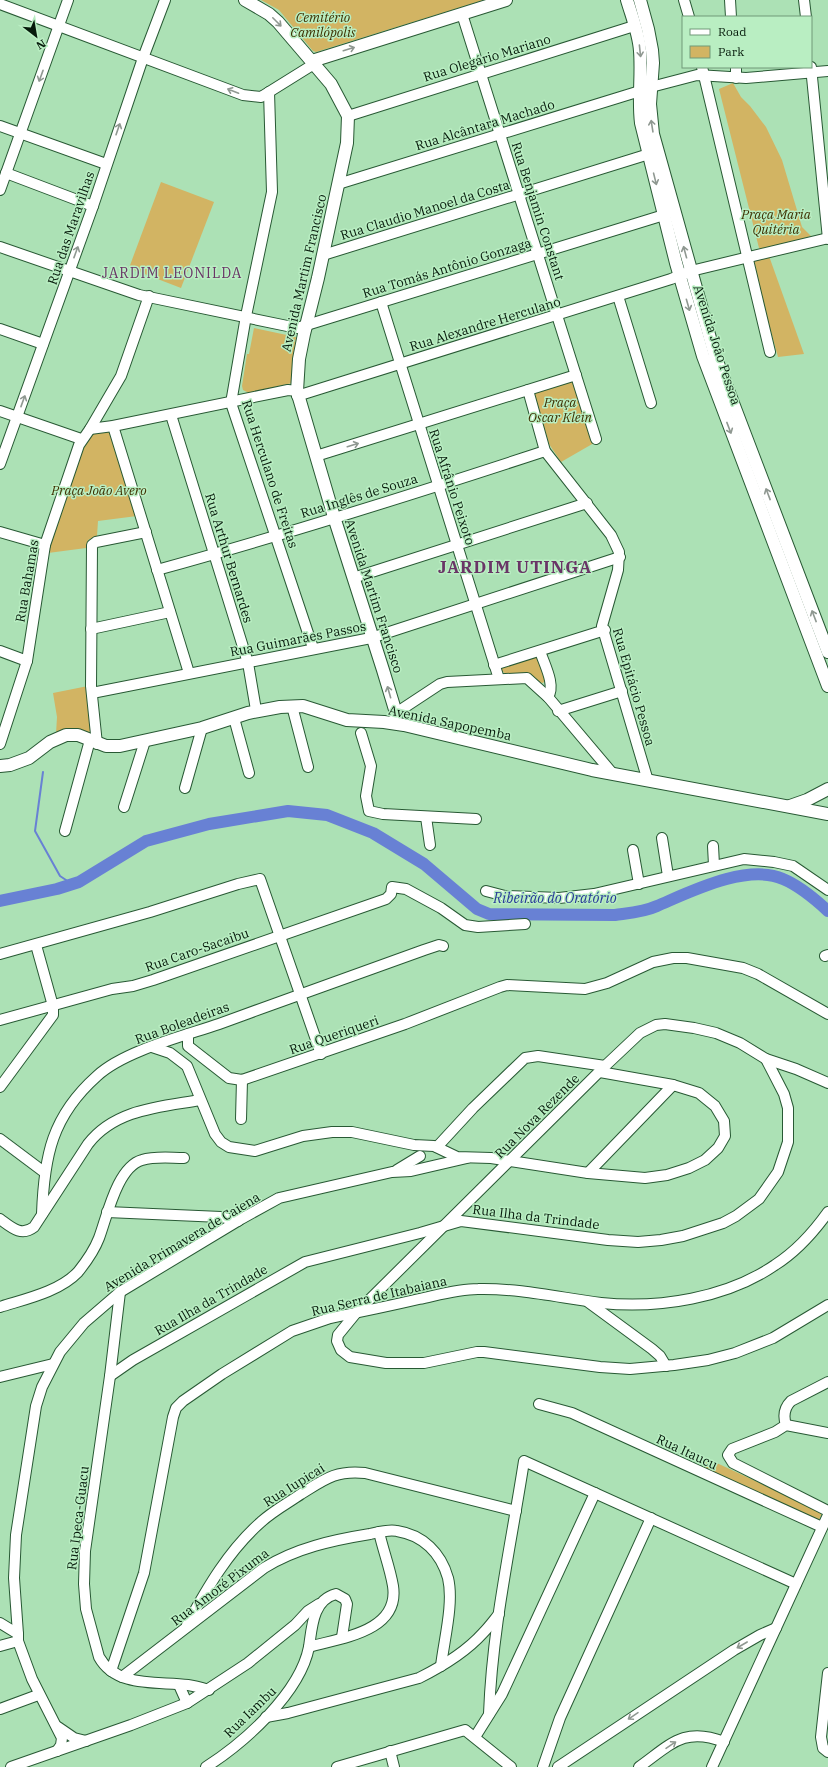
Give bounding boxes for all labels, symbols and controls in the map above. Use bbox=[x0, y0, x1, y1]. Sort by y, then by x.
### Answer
park label: Cemitério Camilópolis bbox=[290, 9, 356, 41]
north arrow bbox=[16, 16, 56, 56]
legend bbox=[682, 16, 812, 68]
one-way arrow bbox=[273, 17, 282, 27]
text: Road bbox=[718, 24, 747, 39]
street label: Rua Olegário Mariano bbox=[421, 31, 553, 85]
text: N bbox=[34, 36, 48, 53]
one-way arrow bbox=[636, 44, 644, 57]
text: Park bbox=[718, 44, 744, 59]
one-way arrow bbox=[342, 45, 355, 52]
one-way arrow bbox=[37, 70, 44, 83]
one-way arrow bbox=[226, 87, 239, 94]
street label: Rua Alcântara Machado bbox=[413, 96, 557, 154]
one-way arrow bbox=[648, 120, 656, 133]
one-way arrow bbox=[115, 124, 123, 136]
street label: Rua Benjamin Constant bbox=[508, 140, 569, 283]
street label: Rua das Maravilhas bbox=[44, 169, 98, 287]
one-way arrow bbox=[652, 173, 659, 186]
street label: Rua Claudio Manoel da Costa bbox=[338, 176, 512, 244]
street label: Avenida Martim Francisco bbox=[278, 193, 330, 353]
park label: Praça Maria Quitéria bbox=[740, 206, 811, 238]
street label: Rua Tomás Antônio Gonzaga bbox=[361, 234, 533, 302]
one-way arrow bbox=[73, 246, 80, 259]
one-way arrow bbox=[681, 246, 689, 259]
district label: JARDIM LEONILDA bbox=[102, 264, 242, 282]
street label: Avenida João Pessoa bbox=[690, 283, 744, 407]
street label: Rua Alexandre Herculano bbox=[407, 293, 563, 355]
one-way arrow bbox=[685, 298, 692, 311]
park label: Praça Oscar Klein bbox=[528, 394, 593, 426]
one-way arrow bbox=[19, 395, 27, 407]
street label: Rua Herculano de Freitas bbox=[238, 398, 302, 550]
one-way arrow bbox=[726, 422, 734, 434]
street label: Rua Afrânio Peixoto bbox=[425, 427, 479, 547]
one-way arrow bbox=[346, 441, 359, 448]
street label: Rua Inglês de Souza bbox=[298, 470, 420, 522]
park label: Praça João Avero bbox=[50, 482, 147, 499]
one-way arrow bbox=[763, 489, 771, 501]
street label: Rua Arthur Bernardes bbox=[201, 491, 257, 625]
street label: Avenida Martim Francisco bbox=[341, 517, 407, 675]
street label: Rua Bahamas bbox=[11, 538, 43, 624]
district label: JARDIM UTINGA bbox=[438, 556, 592, 578]
one-way arrow bbox=[810, 610, 818, 622]
street label: Rua Guimarães Passos bbox=[228, 617, 368, 661]
street label: Rua Epitácio Pessoa bbox=[609, 626, 659, 748]
one-way arrow bbox=[385, 686, 392, 699]
street label: Avenida Sapopemba bbox=[387, 702, 513, 744]
water label: Ribeirão do Oratório bbox=[492, 889, 617, 907]
street label: Rua Caro-Sacaibu bbox=[143, 924, 251, 976]
street label: Rua Boleadeiras bbox=[133, 998, 231, 1048]
street label: Rua Queriqueri bbox=[287, 1012, 381, 1058]
street label: Rua Nova Rezende bbox=[491, 1070, 583, 1162]
street label: Avenida Primavera de Caiena bbox=[101, 1189, 263, 1295]
street label: Rua Ilha da Trindade bbox=[472, 1201, 600, 1233]
street label: Rua Ilha da Trindade bbox=[151, 1261, 271, 1339]
street label: Rua Serra de Itabaiana bbox=[310, 1272, 448, 1320]
street label: Rua Itaucu bbox=[654, 1430, 720, 1474]
street label: Rua Iupicai bbox=[260, 1459, 328, 1511]
street label: Rua Ipeca-Guacu bbox=[63, 1465, 93, 1571]
street label: Rua Amoré Pixuma bbox=[168, 1545, 272, 1629]
one-way arrow bbox=[736, 1642, 748, 1650]
street label: Rua Iambu bbox=[220, 1683, 280, 1741]
one-way arrow bbox=[627, 1713, 639, 1721]
one-way arrow bbox=[665, 1740, 677, 1748]

